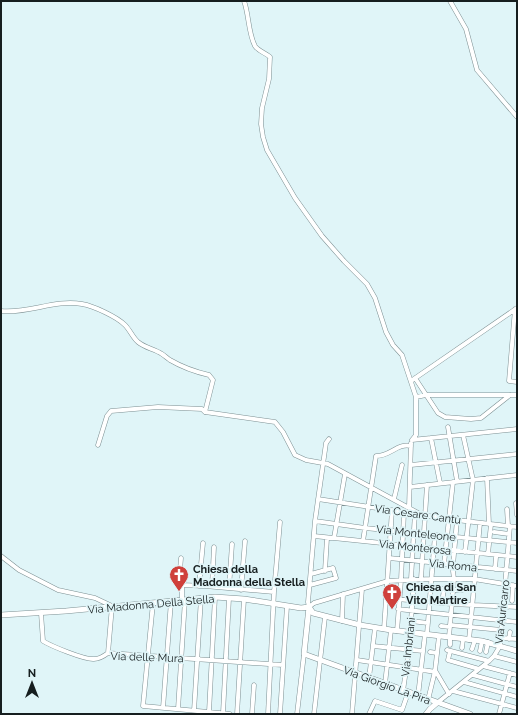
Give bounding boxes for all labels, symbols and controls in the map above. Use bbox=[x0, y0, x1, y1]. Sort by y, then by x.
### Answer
street label: Via Cesare Cantù bbox=[374, 502, 462, 527]
street label: Via Monteleone bbox=[375, 523, 457, 544]
street label: Via Monterosa bbox=[378, 537, 452, 558]
street label: Via Roma bbox=[428, 557, 478, 574]
place label: Chiesa della Madonna della Stella bbox=[193, 563, 305, 589]
church icon: Chiesa della Madonna della Stella bbox=[168, 564, 190, 592]
street label: Via Auricarro bbox=[493, 579, 512, 645]
place label: Chiesa di San Vito Martire bbox=[406, 581, 477, 607]
church icon: Chiesa di San Vito Martire bbox=[381, 582, 403, 610]
street label: Via Madonna Della Stella bbox=[87, 592, 215, 617]
street label: Via Imbriani bbox=[399, 617, 418, 677]
street label: Via delle Mura bbox=[110, 650, 184, 665]
north arrow bbox=[12, 663, 52, 703]
street label: Via Giorgio La Pira bbox=[341, 664, 432, 707]
text: N bbox=[28, 667, 36, 680]

